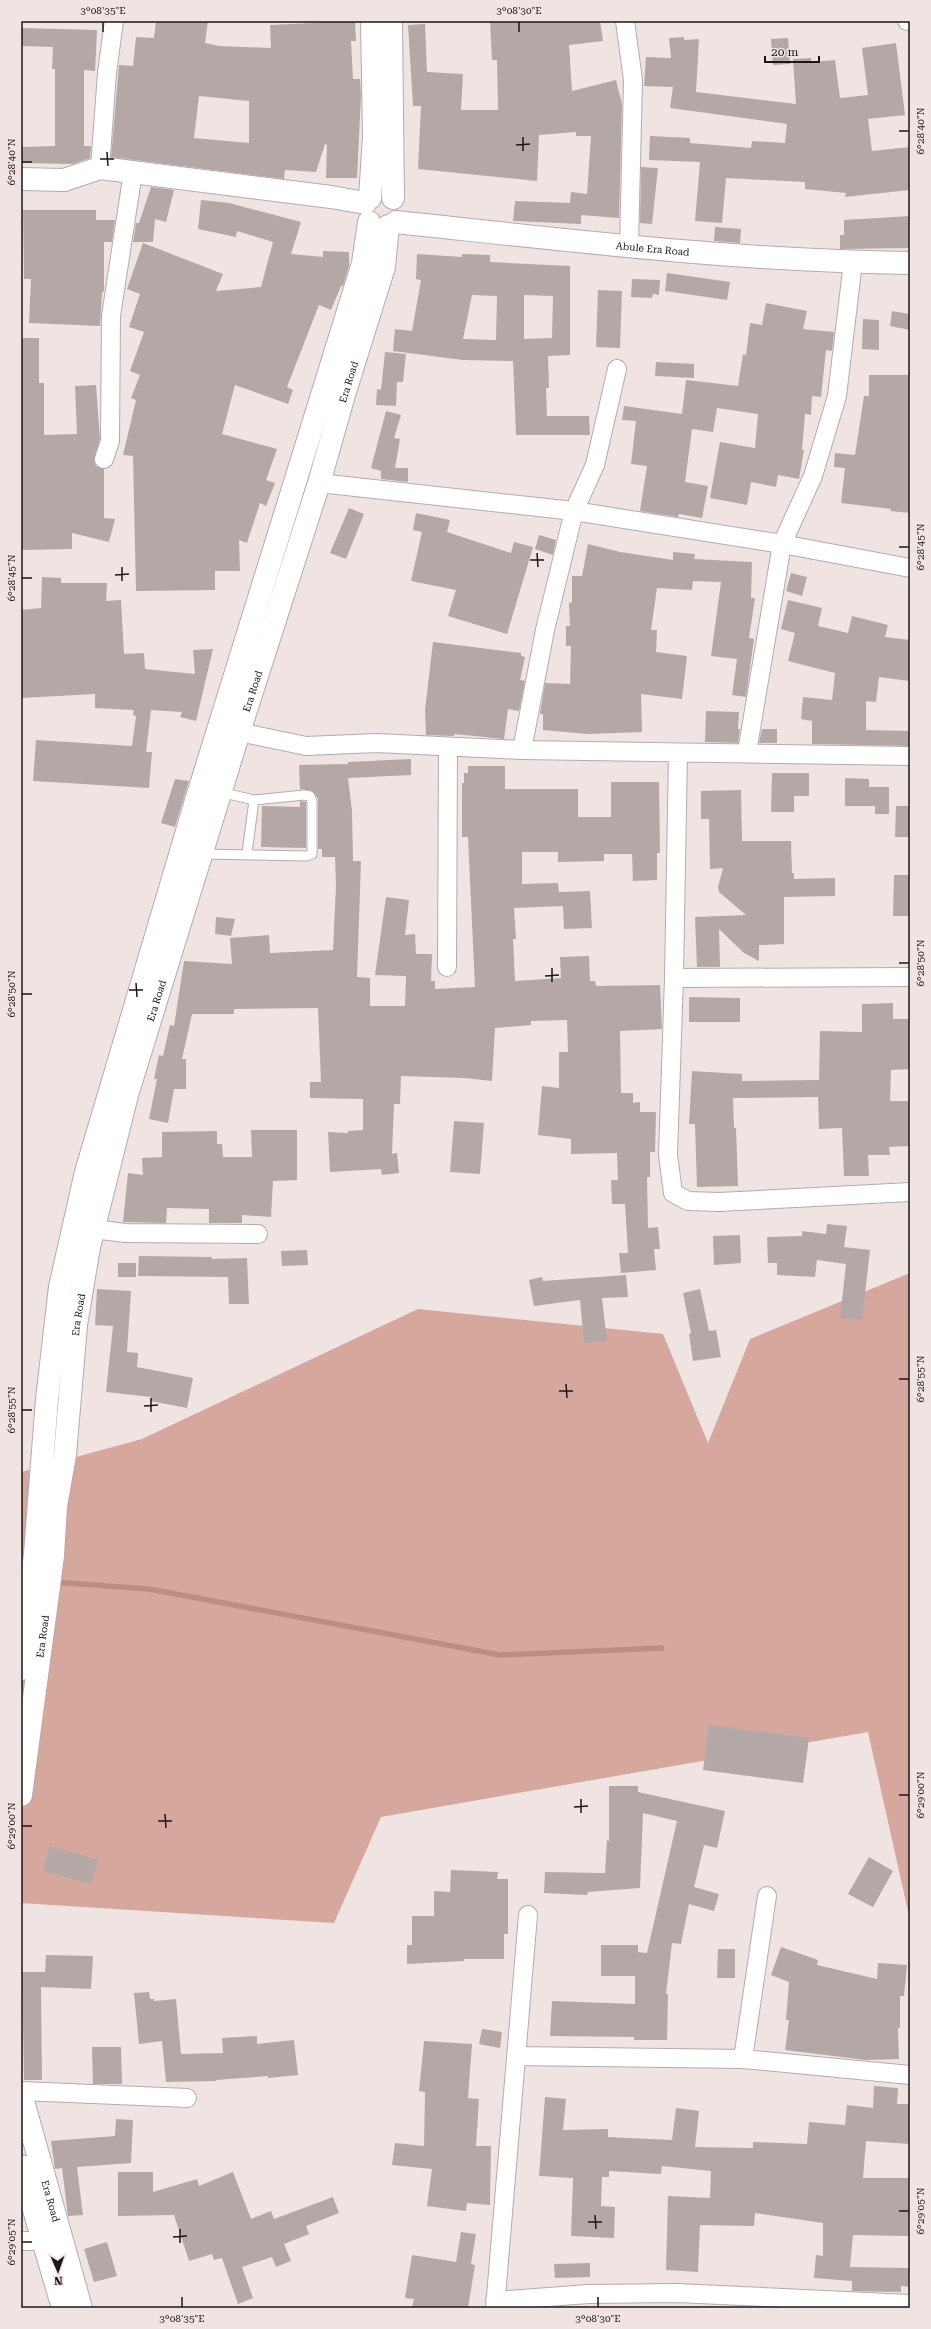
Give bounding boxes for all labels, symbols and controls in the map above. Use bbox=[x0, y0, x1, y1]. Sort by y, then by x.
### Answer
text: 3°08'35"E bbox=[80, 5, 126, 16]
text: 3°08'30"E bbox=[496, 5, 542, 16]
scale bar bbox=[765, 38, 819, 64]
text: 20 m bbox=[771, 45, 798, 59]
text: 6°28'40"N bbox=[915, 107, 926, 155]
text: 6°28'40"N bbox=[6, 138, 17, 186]
street label: Abule Era Road bbox=[615, 240, 691, 257]
street label: Era Road bbox=[337, 359, 360, 404]
text: 6°28'45"N bbox=[915, 523, 926, 571]
text: 6°28'45"N bbox=[6, 554, 17, 602]
street label: Era Road bbox=[240, 668, 264, 713]
text: 6°28'50"N bbox=[915, 939, 926, 987]
text: 6°28'50"N bbox=[6, 970, 17, 1018]
street label: Era Road bbox=[145, 978, 168, 1023]
street label: Era Road bbox=[70, 1292, 87, 1336]
text: 6°28'55"N bbox=[915, 1355, 926, 1403]
text: 6°28'55"N bbox=[6, 1386, 17, 1434]
street label: Era Road bbox=[34, 1614, 51, 1658]
text: 6°29'00"N bbox=[915, 1771, 926, 1819]
text: 6°29'00"N bbox=[6, 1802, 17, 1850]
street label: Era Road bbox=[40, 2179, 62, 2224]
text: 6°29'05"N bbox=[915, 2187, 926, 2235]
text: 6°29'05"N bbox=[6, 2218, 17, 2266]
north arrow bbox=[38, 2251, 78, 2291]
text: N bbox=[53, 2274, 63, 2287]
text: 3°08'35"E bbox=[159, 2313, 205, 2324]
text: 3°08'30"E bbox=[575, 2313, 621, 2324]

